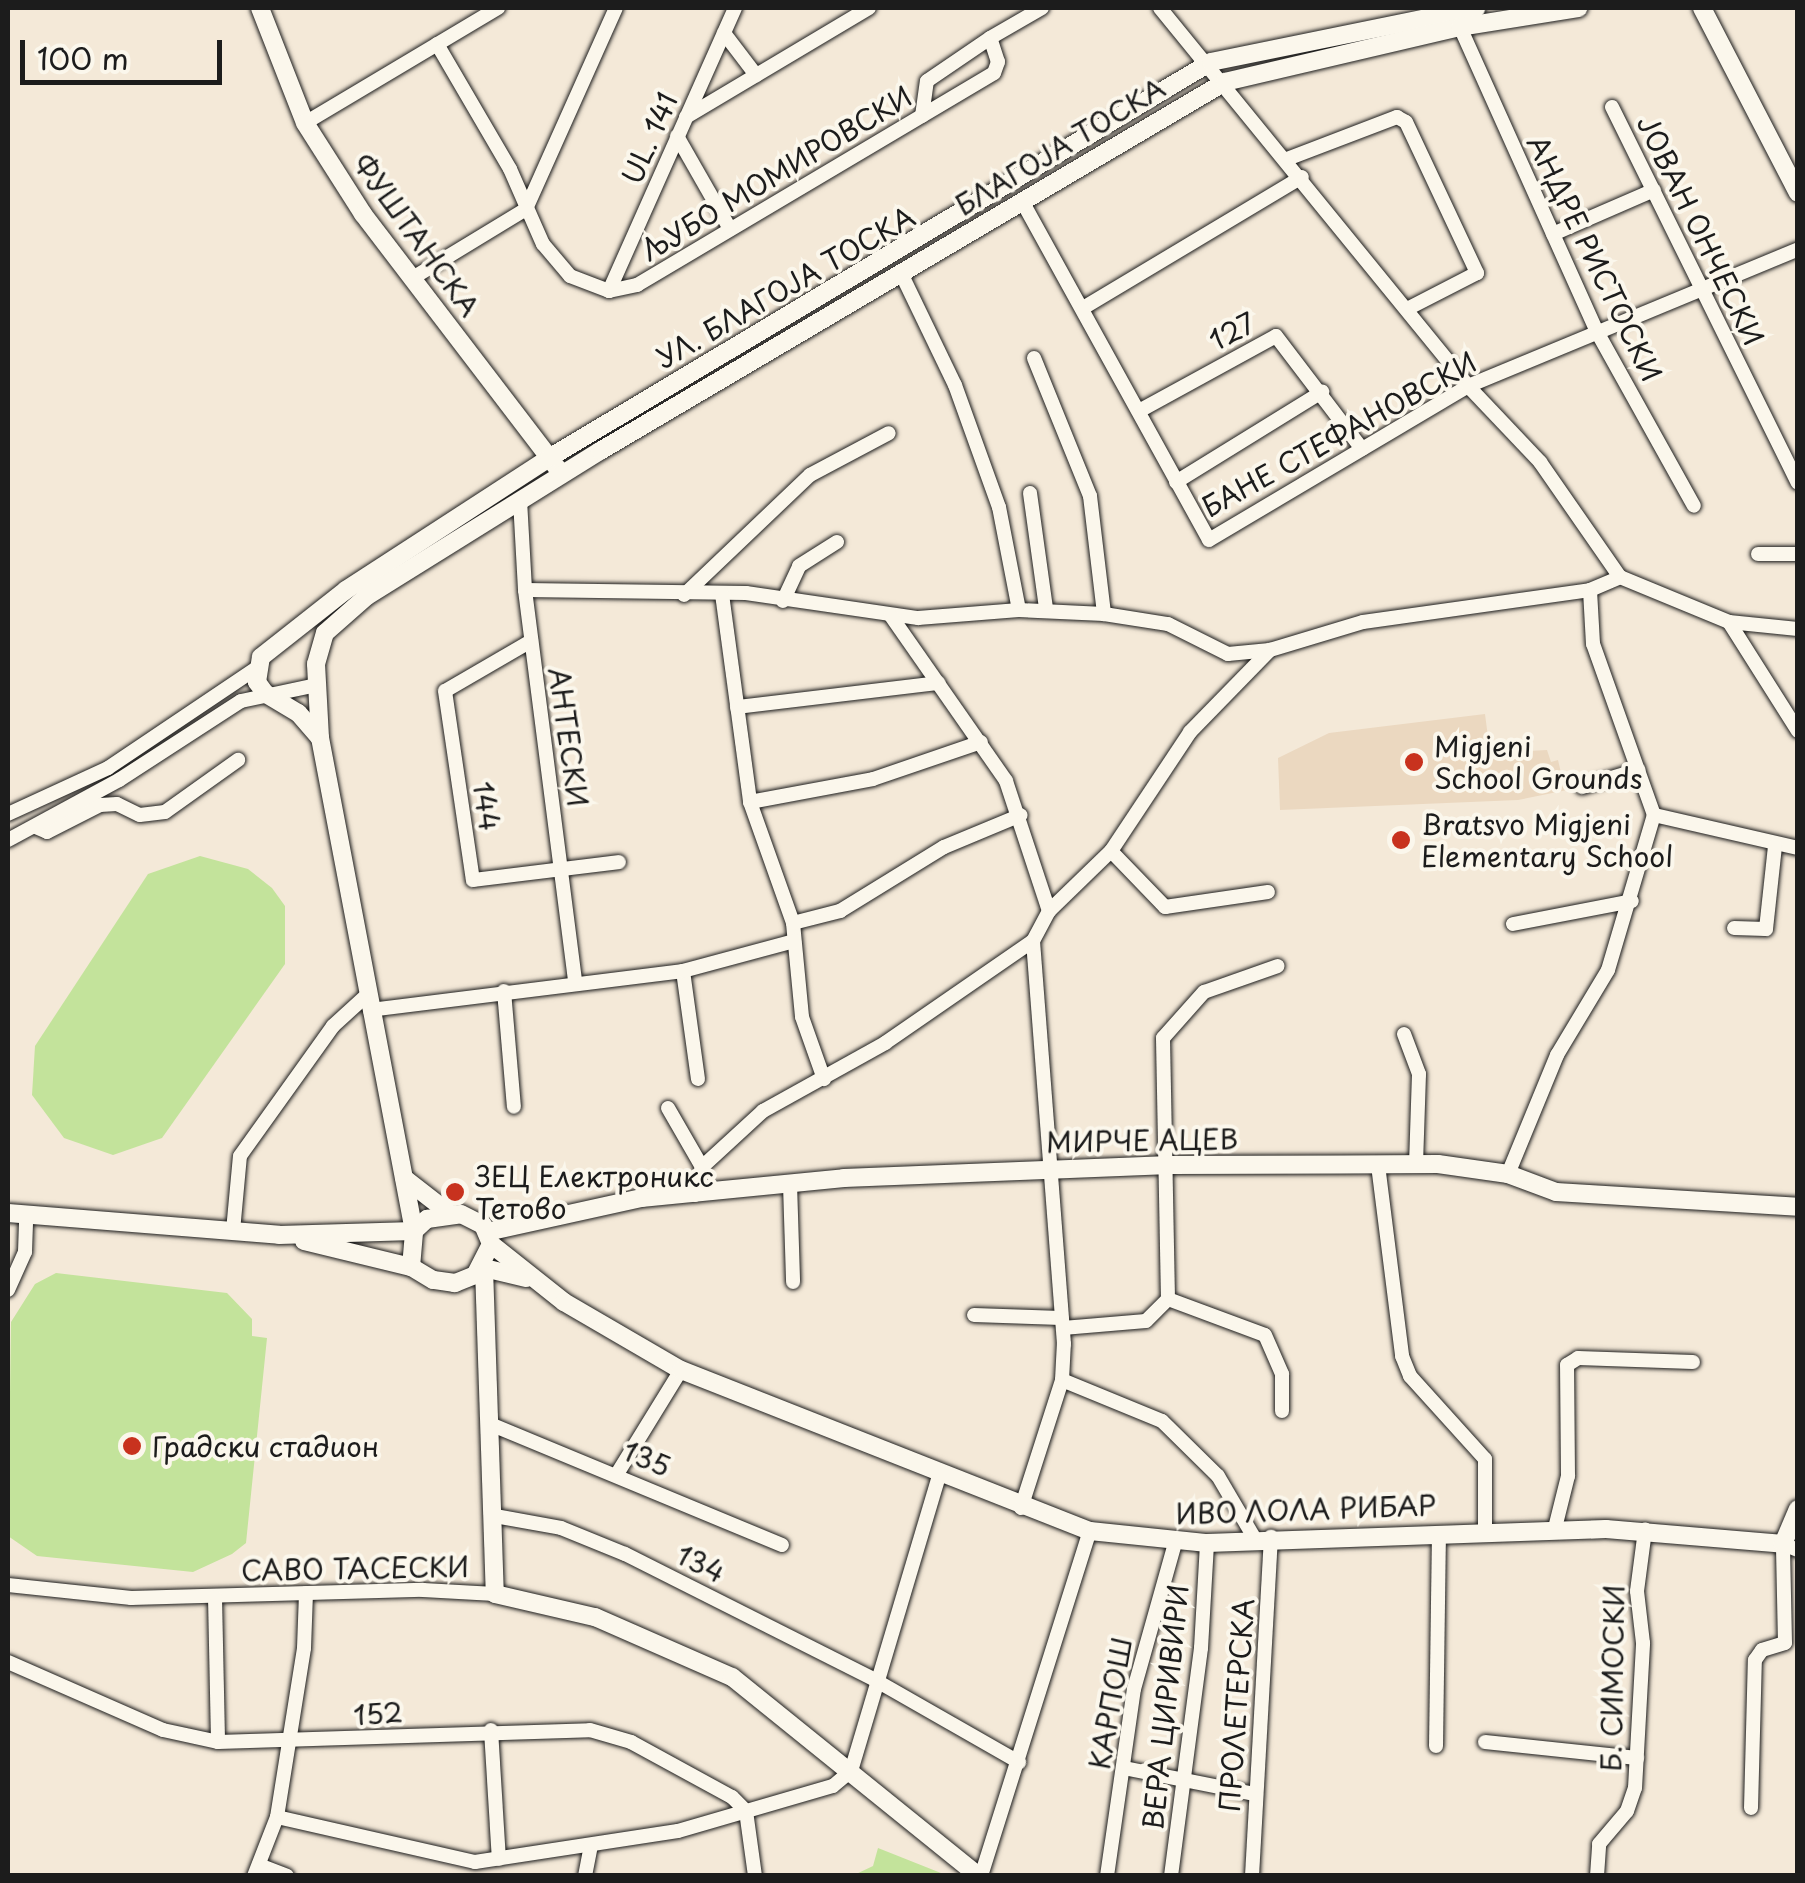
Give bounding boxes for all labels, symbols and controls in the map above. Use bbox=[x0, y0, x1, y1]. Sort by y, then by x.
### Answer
scale bar bbox=[25, 20, 228, 82]
text: 100 m bbox=[37, 35, 129, 80]
street label: БЛАГОЈА ТОСКА bbox=[948, 70, 1172, 222]
street label: ЉУБО МОМИРОВСКИ bbox=[634, 79, 918, 267]
street label: UL. 141 bbox=[614, 87, 684, 189]
street label: ЈОВАН ОНЧЕСКИ bbox=[1631, 110, 1771, 350]
street label: АНДРЕ РИСТОСКИ bbox=[1520, 129, 1670, 387]
street label: ФУШТАНСКА bbox=[347, 147, 487, 323]
street label: УЛ. БЛАГОЈА ТОСКА bbox=[648, 198, 922, 376]
street label: 127 bbox=[1203, 305, 1261, 357]
street label: БАНЕ СТЕФАНОВСКИ bbox=[1195, 344, 1483, 524]
street label: АНТЕСКИ bbox=[543, 665, 595, 809]
place label: Migjeni School Grounds bbox=[1434, 729, 1644, 795]
marker: Migjeni School Grounds bbox=[1403, 751, 1425, 773]
street label: 144 bbox=[467, 779, 507, 833]
place label: Bratsvo Migjeni Elementary School bbox=[1421, 807, 1673, 873]
marker: Bratsvo Migjeni Elementary School bbox=[1390, 829, 1412, 851]
street label: МИРЧЕ АЦЕВ bbox=[1044, 1122, 1240, 1158]
place label: ЗЕЦ Електроникс Тетово bbox=[475, 1159, 717, 1225]
marker: ЗЕЦ Електроникс Тетово bbox=[444, 1181, 466, 1203]
place label: Градски стадион bbox=[152, 1429, 381, 1463]
street label: 135 bbox=[618, 1433, 676, 1483]
marker: Градски стадион bbox=[121, 1435, 143, 1457]
street label: ИВО ЛОЛА РИБАР bbox=[1174, 1488, 1438, 1530]
street label: 134 bbox=[671, 1537, 731, 1589]
street label: САВО ТАСЕСКИ bbox=[240, 1549, 470, 1587]
street label: ВЕРА ЦИРИВИРИ bbox=[1135, 1583, 1195, 1831]
street label: Б. СИМОСКИ bbox=[1594, 1584, 1630, 1772]
street label: ПРОЛЕТЕРСКА bbox=[1212, 1597, 1260, 1813]
street label: КАРПОШ bbox=[1082, 1634, 1138, 1772]
street label: 152 bbox=[352, 1695, 404, 1731]

